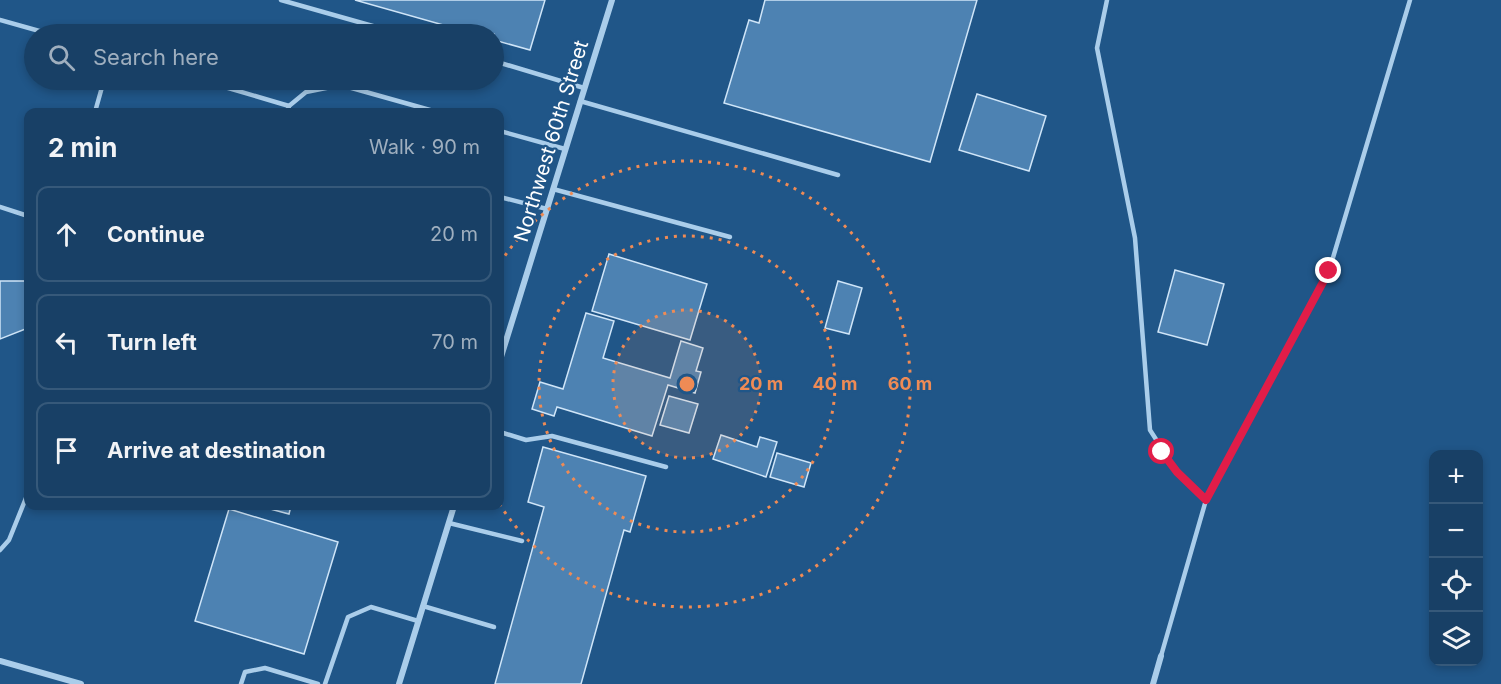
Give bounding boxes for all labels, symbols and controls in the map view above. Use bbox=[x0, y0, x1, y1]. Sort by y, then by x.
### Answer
search box bbox=[24, 24, 504, 90]
street label: Northwest 60th Street bbox=[509, 37, 593, 245]
icon: search bbox=[45, 41, 78, 74]
text: Search here bbox=[93, 44, 219, 70]
text: 2 min bbox=[48, 132, 118, 163]
text: Walk · 90 m bbox=[369, 135, 480, 159]
icon: ahead bbox=[50, 218, 83, 251]
text: Continue bbox=[107, 221, 205, 247]
text: 20 m bbox=[430, 222, 478, 246]
route end bbox=[1315, 257, 1341, 283]
icon: left bbox=[50, 326, 83, 359]
text: Turn left bbox=[107, 329, 197, 355]
text: 70 m bbox=[431, 330, 478, 354]
text: 20 m bbox=[739, 373, 783, 394]
text: 40 m bbox=[813, 373, 858, 394]
text: 60 m bbox=[888, 373, 932, 394]
centre of rings bbox=[677, 374, 697, 394]
icon: arrive bbox=[50, 434, 83, 467]
text: Arrive at destination bbox=[107, 437, 326, 463]
route start bbox=[1148, 438, 1174, 464]
map controls bbox=[1429, 450, 1483, 666]
button: + bbox=[1429, 450, 1483, 504]
button: − bbox=[1429, 504, 1483, 558]
button: locate bbox=[1429, 558, 1483, 612]
button: layers bbox=[1429, 612, 1483, 666]

